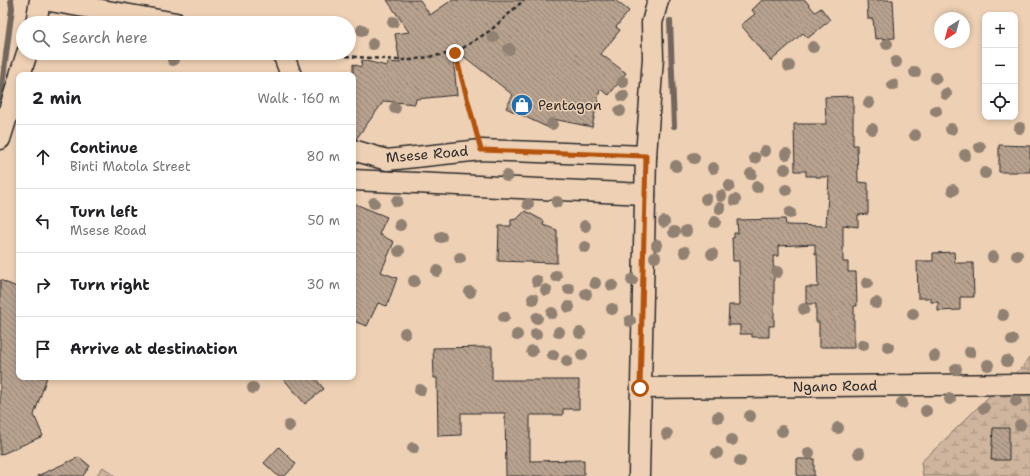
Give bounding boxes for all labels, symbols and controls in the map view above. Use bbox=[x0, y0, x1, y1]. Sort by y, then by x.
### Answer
north arrow bbox=[934, 12, 970, 48]
map controls bbox=[982, 12, 1018, 120]
button: + bbox=[982, 12, 1018, 48]
search box bbox=[16, 16, 356, 60]
icon: search bbox=[30, 27, 52, 49]
text: Search here bbox=[62, 28, 148, 48]
route end bbox=[446, 44, 464, 62]
button: − bbox=[982, 48, 1018, 84]
button: locate bbox=[982, 84, 1018, 120]
text: 2 min bbox=[32, 87, 82, 109]
text: Walk · 160 m bbox=[258, 90, 340, 107]
shop icon: Pentagon bbox=[509, 92, 535, 118]
place label: Pentagon bbox=[538, 96, 602, 114]
text: Continue bbox=[70, 138, 138, 158]
street label: Msese Road bbox=[385, 141, 469, 167]
icon: ahead bbox=[32, 146, 54, 168]
text: 80 m bbox=[306, 148, 340, 165]
text: Binti Matola Street bbox=[70, 158, 191, 175]
text: Turn left bbox=[70, 202, 138, 222]
icon: left bbox=[32, 210, 54, 232]
text: 50 m bbox=[307, 212, 340, 229]
text: Msese Road bbox=[70, 222, 147, 239]
icon: right bbox=[32, 274, 54, 296]
text: Turn right bbox=[70, 275, 150, 295]
text: 30 m bbox=[306, 276, 340, 293]
icon: arrive bbox=[32, 338, 54, 360]
text: Arrive at destination bbox=[70, 339, 238, 359]
street label: Ngano Road bbox=[792, 376, 878, 396]
route start bbox=[631, 379, 649, 397]

